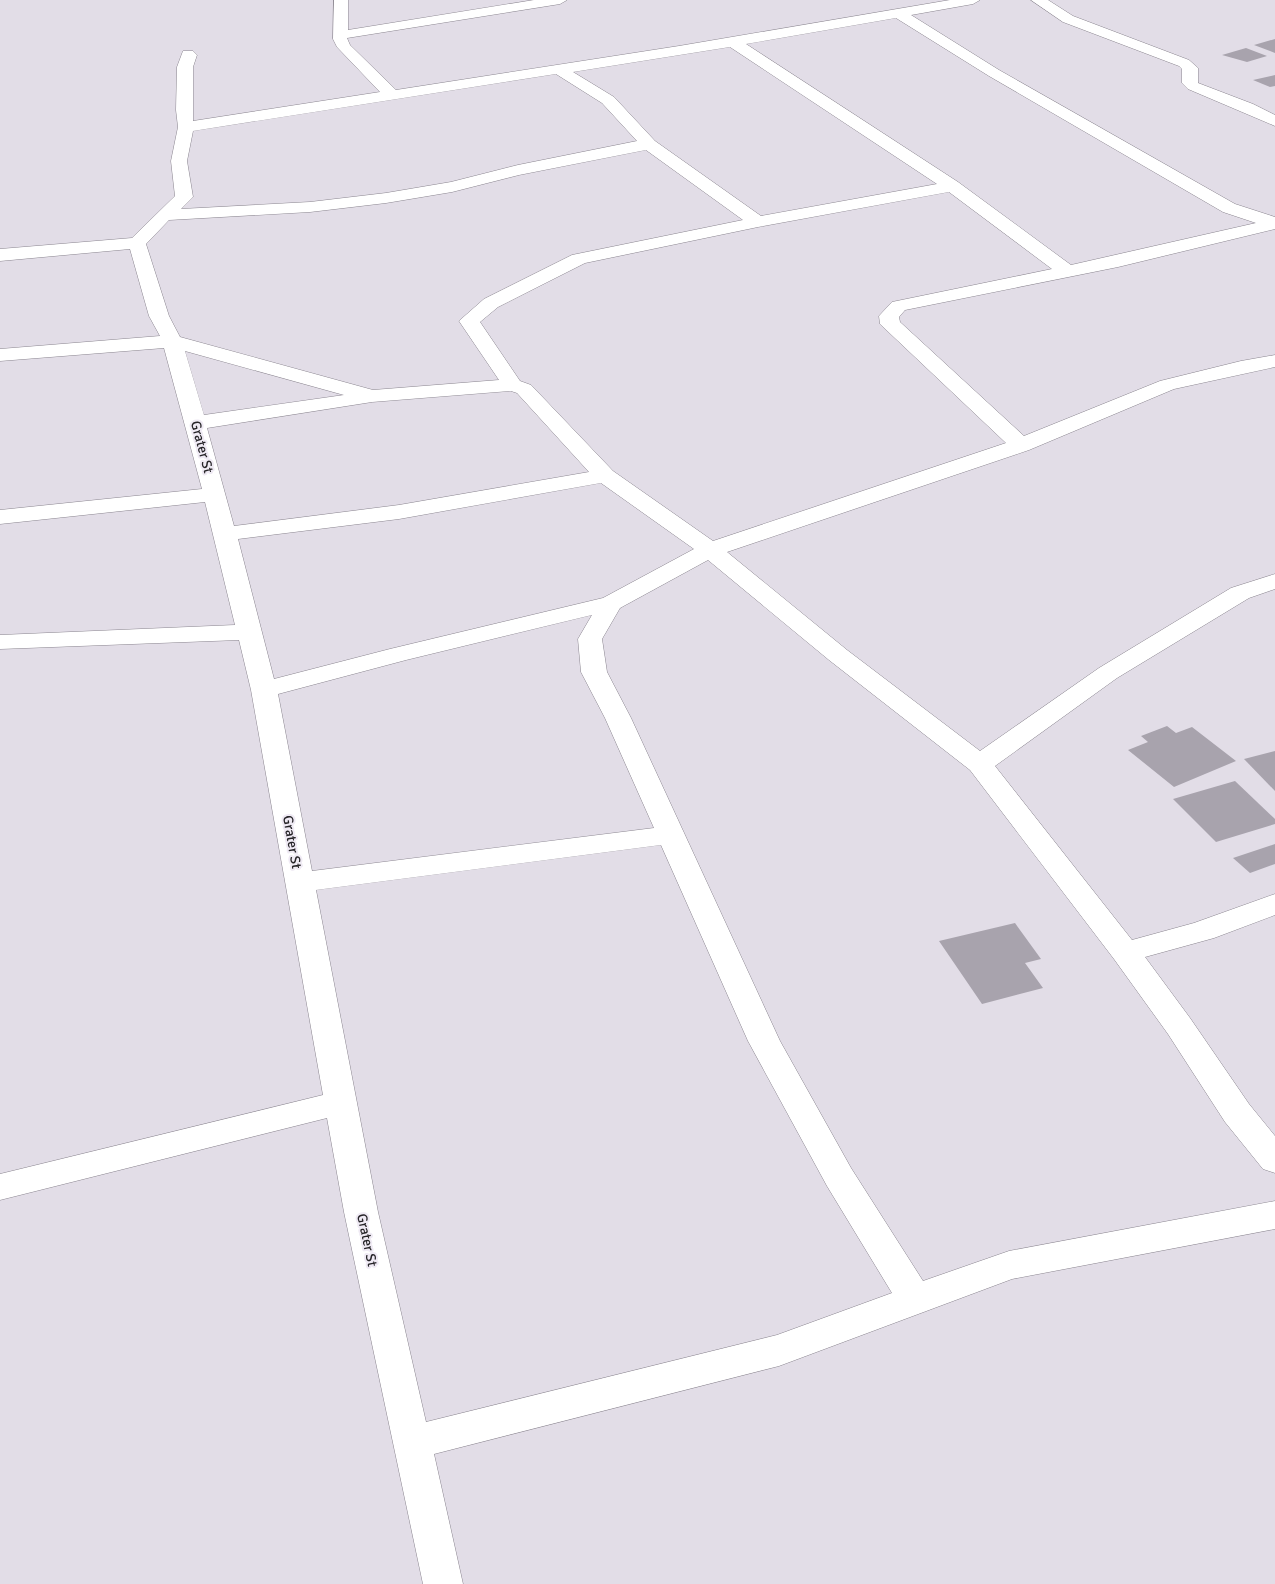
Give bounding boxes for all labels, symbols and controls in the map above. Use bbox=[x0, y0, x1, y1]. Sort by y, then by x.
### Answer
street label: Grater St bbox=[187, 419, 217, 475]
street label: Grater St bbox=[279, 814, 305, 870]
street label: Grater St bbox=[353, 1212, 381, 1268]

